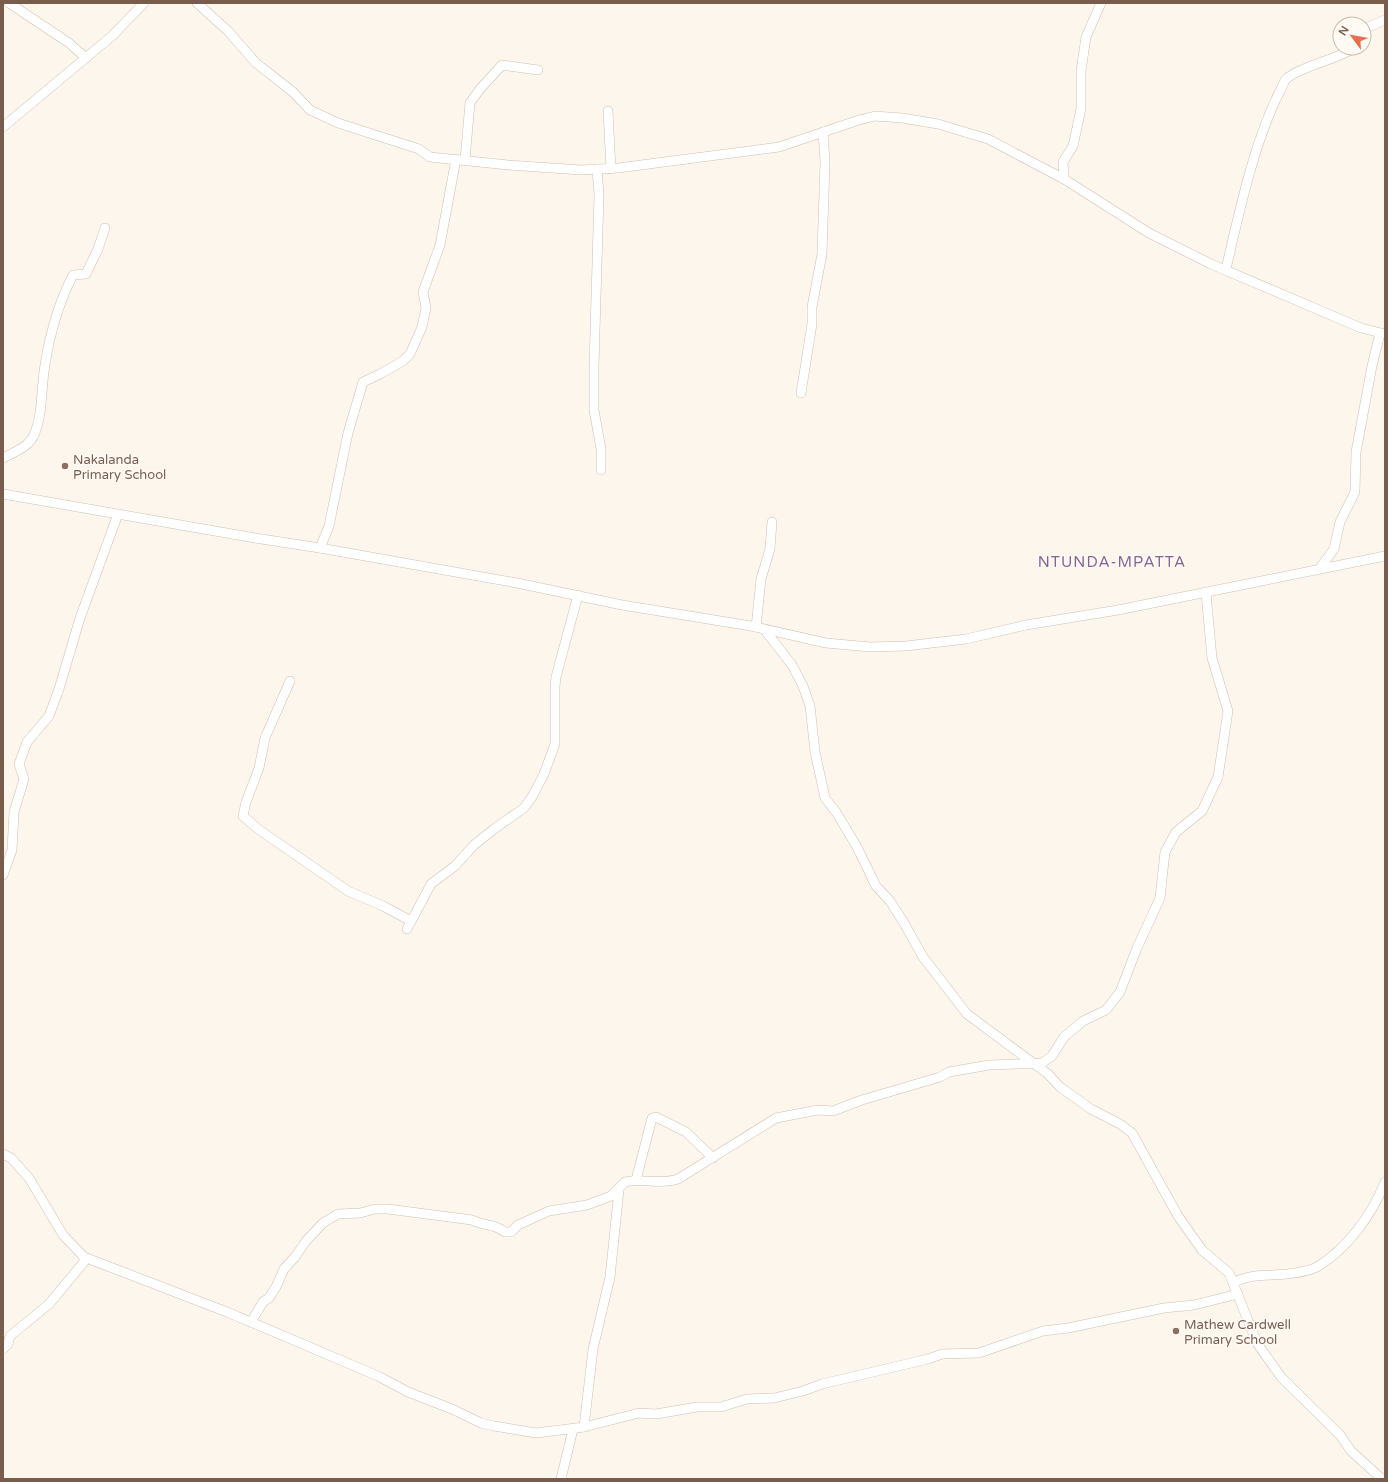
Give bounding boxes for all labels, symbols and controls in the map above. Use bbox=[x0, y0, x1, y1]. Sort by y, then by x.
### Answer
north arrow bbox=[1332, 16, 1372, 56]
text: N bbox=[1336, 24, 1352, 38]
place label: Nakalanda Primary School bbox=[73, 452, 166, 483]
marker: Nakalanda Primary School bbox=[60, 461, 70, 471]
district label: NTUNDA-MPATTA bbox=[1038, 553, 1186, 571]
place label: Mathew Cardwell Primary School bbox=[1184, 1317, 1291, 1348]
marker: Mathew Cardwell Primary School bbox=[1171, 1326, 1181, 1336]

